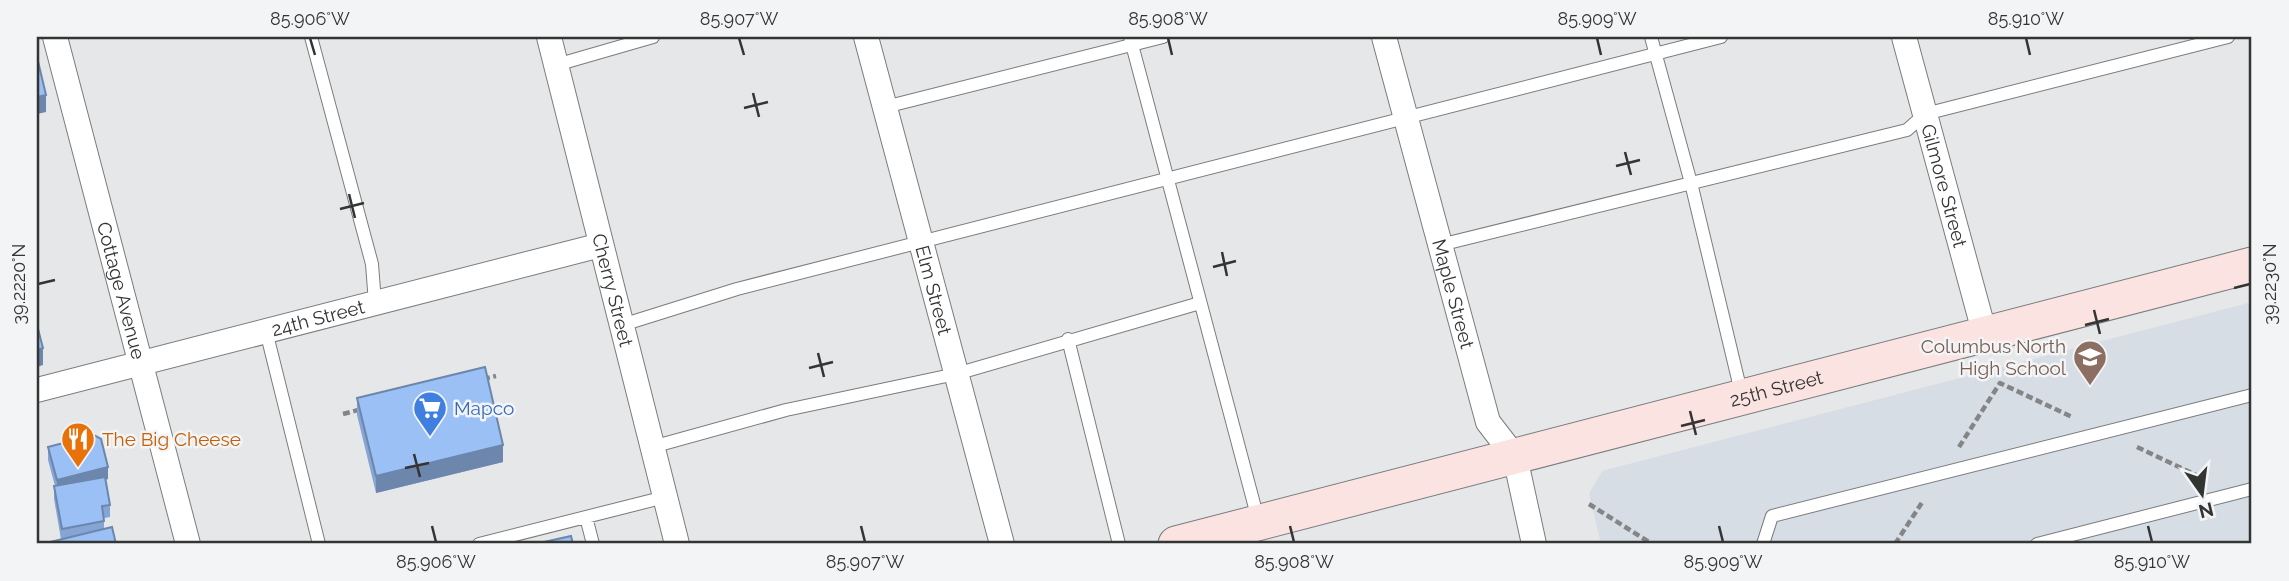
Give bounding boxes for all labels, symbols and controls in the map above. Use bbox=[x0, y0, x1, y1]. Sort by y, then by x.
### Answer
text: 85.906°W bbox=[270, 8, 350, 29]
text: 85.907°W bbox=[700, 8, 778, 29]
text: 85.908°W bbox=[1128, 8, 1208, 29]
text: 85.909°W bbox=[1558, 8, 1637, 29]
text: 85.910°W bbox=[1988, 8, 2064, 29]
street label: Gilmore Street bbox=[1917, 122, 1972, 250]
street label: Cottage Avenue bbox=[93, 219, 150, 362]
street label: Cherry Street bbox=[588, 231, 638, 350]
street label: Maple Street bbox=[1428, 237, 1479, 352]
text: 39.2220°N bbox=[8, 243, 29, 325]
street label: Elm Street bbox=[911, 243, 957, 338]
text: 39.2230°N bbox=[2259, 243, 2280, 325]
street label: 24th Street bbox=[269, 295, 367, 340]
place label: Columbus North High School bbox=[1921, 335, 2067, 379]
school or university icon: Columbus North High School bbox=[2071, 338, 2109, 387]
street label: 25th Street bbox=[1727, 366, 1826, 411]
supermarket icon: Mapco bbox=[411, 389, 449, 438]
place label: Mapco bbox=[454, 397, 514, 419]
restaurant icon: The Big Cheese bbox=[59, 420, 97, 469]
place label: The Big Cheese bbox=[102, 428, 241, 450]
north arrow bbox=[2166, 458, 2236, 528]
text: N bbox=[2196, 498, 2216, 523]
text: 85.906°W bbox=[396, 551, 476, 572]
text: 85.907°W bbox=[826, 551, 904, 572]
text: 85.908°W bbox=[1254, 551, 1334, 572]
text: 85.909°W bbox=[1684, 551, 1763, 572]
text: 85.910°W bbox=[2114, 551, 2190, 572]

